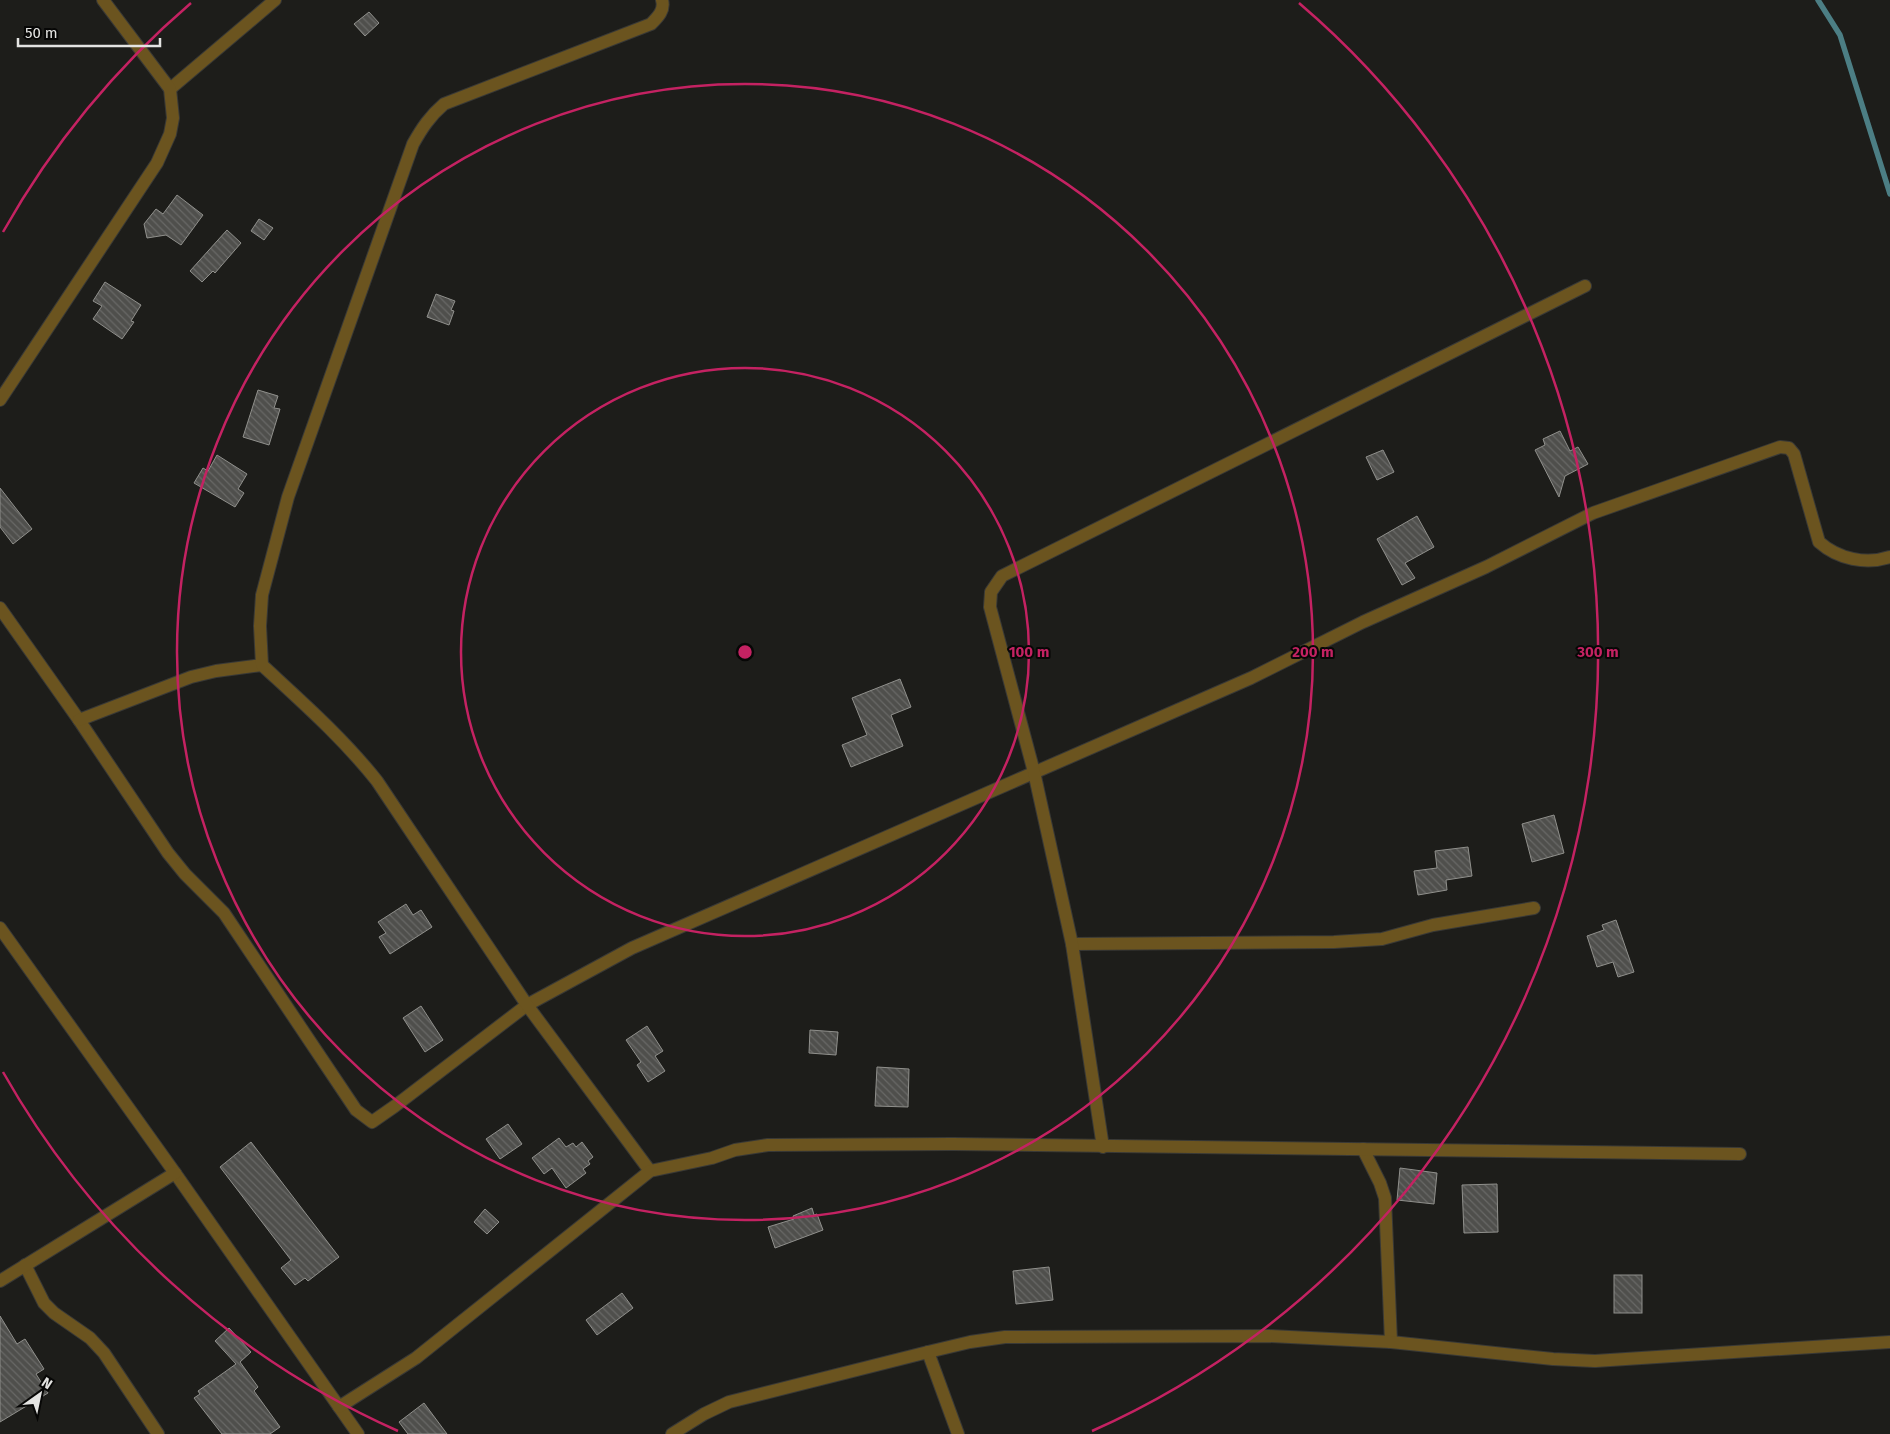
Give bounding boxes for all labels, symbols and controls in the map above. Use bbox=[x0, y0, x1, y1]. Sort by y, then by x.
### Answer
scale bar bbox=[18, 15, 160, 47]
text: 50 m bbox=[25, 24, 58, 42]
centre of rings bbox=[736, 643, 754, 661]
text: 100 m bbox=[1009, 643, 1049, 661]
text: 200 m bbox=[1292, 643, 1334, 661]
text: 300 m bbox=[1576, 643, 1619, 661]
north arrow bbox=[15, 1369, 65, 1419]
text: N bbox=[38, 1374, 55, 1393]

